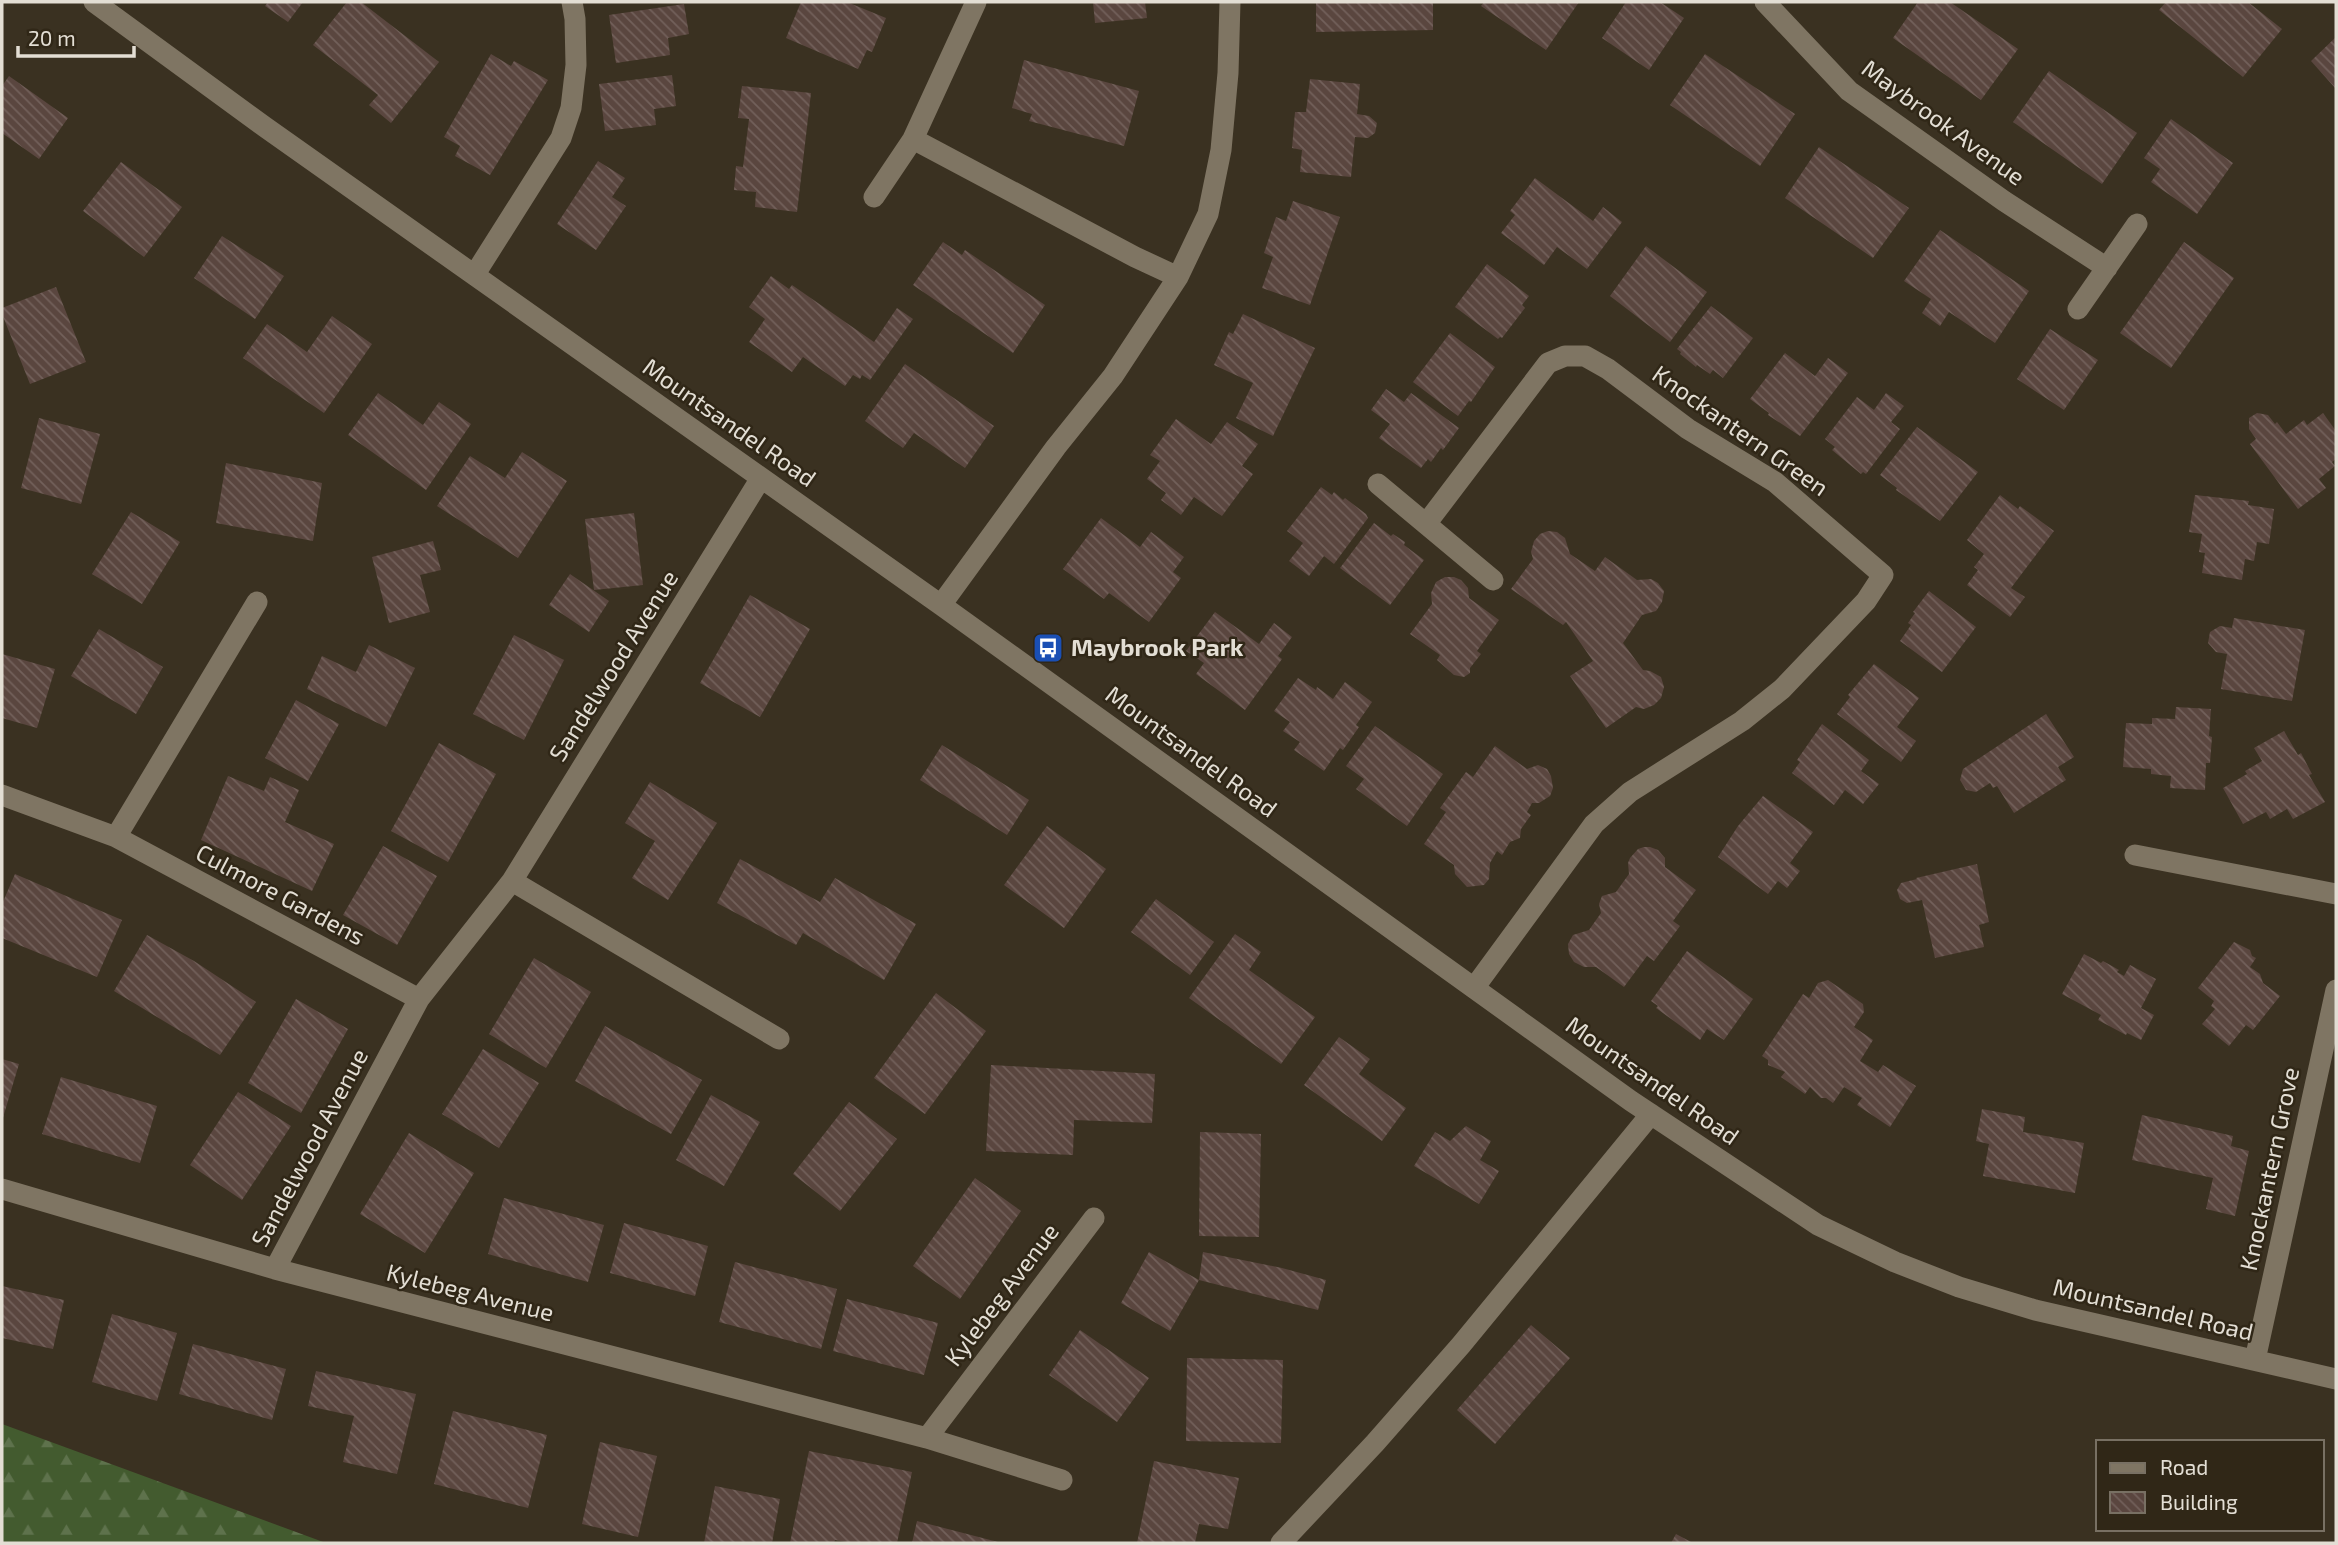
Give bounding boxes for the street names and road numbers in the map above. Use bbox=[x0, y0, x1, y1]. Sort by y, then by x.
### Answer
street label: Maybrook Avenue bbox=[1857, 53, 2031, 191]
street label: Mountsandel Road bbox=[638, 351, 822, 492]
street label: Knockantern Green bbox=[1647, 358, 1834, 501]
street label: Sandelwood Avenue bbox=[542, 564, 683, 766]
street label: Mountsandel Road bbox=[1101, 679, 1283, 823]
street label: Culmore Gardens bbox=[191, 837, 370, 950]
street label: Mountsandel Road bbox=[1561, 1009, 1745, 1150]
street label: Sandelwood Avenue bbox=[244, 1043, 373, 1251]
street label: Knockantern Grove bbox=[2233, 1064, 2304, 1273]
street label: Kylebeg Avenue bbox=[938, 1217, 1064, 1371]
street label: Kylebeg Avenue bbox=[384, 1257, 557, 1326]
street label: Mountsandel Road bbox=[2050, 1271, 2256, 1346]

